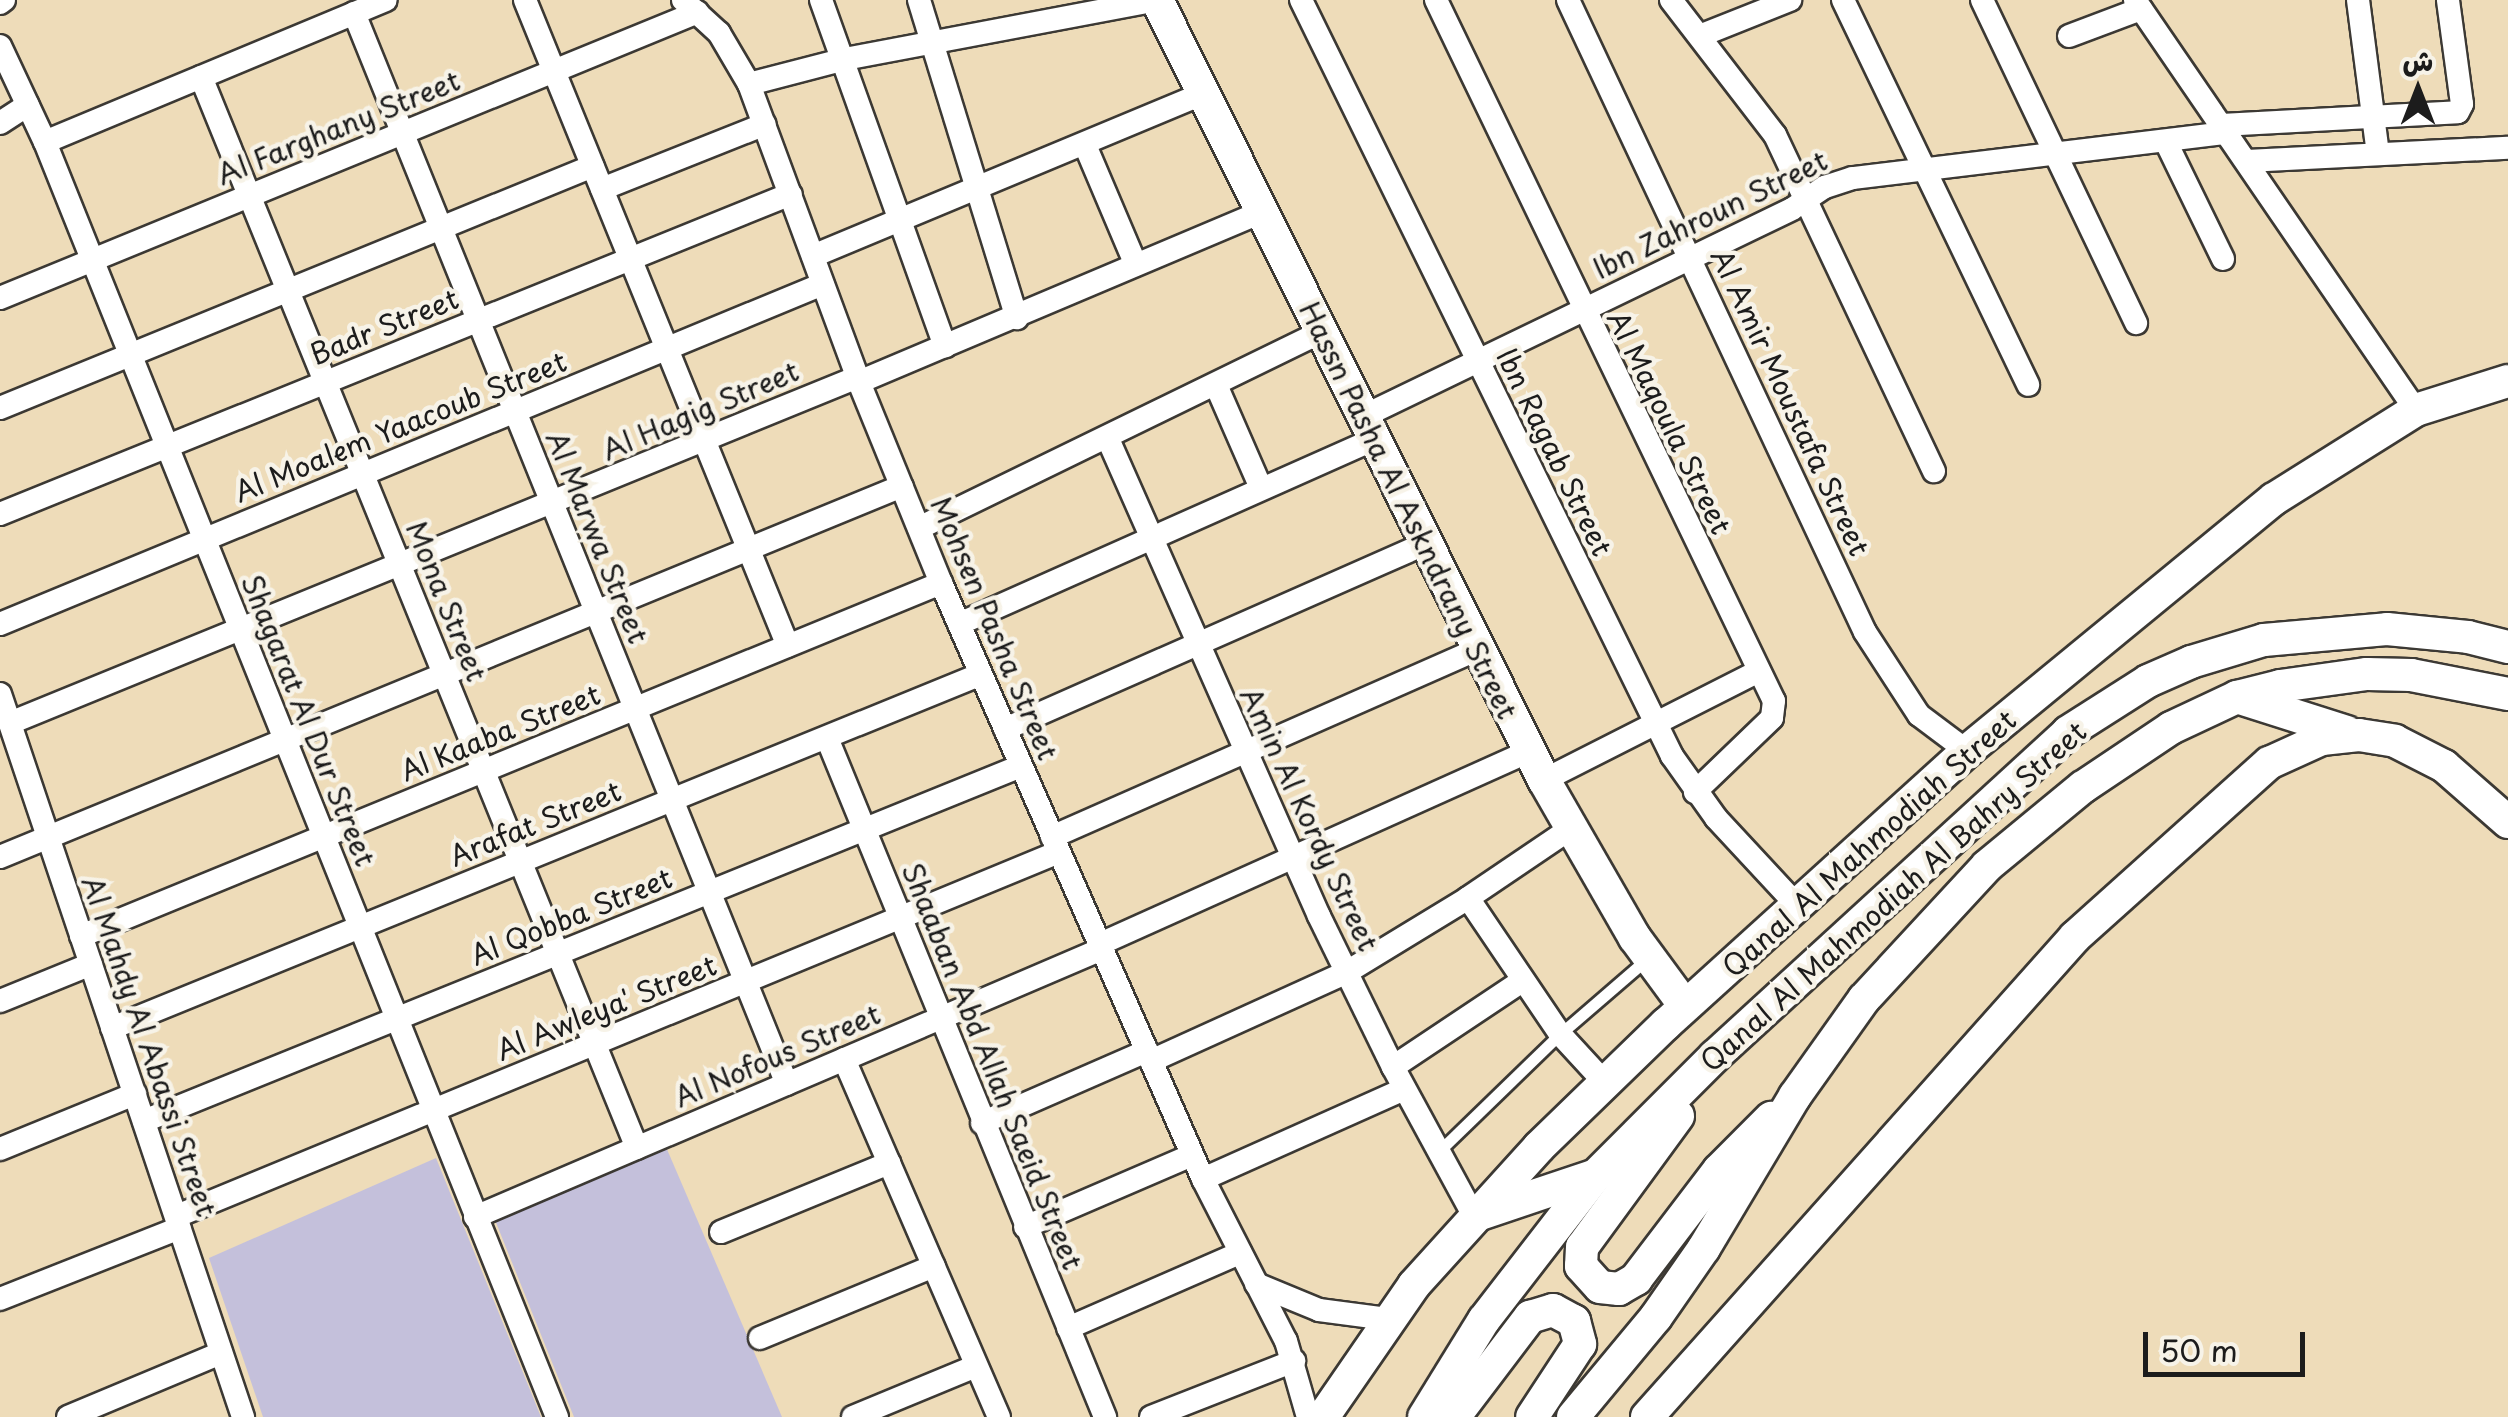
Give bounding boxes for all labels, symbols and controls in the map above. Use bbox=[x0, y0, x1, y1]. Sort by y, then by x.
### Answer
text: ش bbox=[2403, 38, 2433, 81]
north arrow bbox=[2368, 40, 2468, 140]
street label: Al Farghany Street bbox=[212, 63, 464, 191]
street label: Ibn Zahroun Street bbox=[1588, 143, 1832, 285]
street label: Al Amir Moustafa Street bbox=[1705, 243, 1877, 561]
street label: Badr Street bbox=[304, 281, 464, 371]
street label: Hassn Pasha Al Askndrany Street bbox=[1294, 297, 1524, 723]
street label: Al Maqoula Street bbox=[1601, 303, 1739, 541]
street label: Ibn Ragab Street bbox=[1490, 342, 1620, 562]
street label: Al Moalem Yaacoub Street bbox=[227, 343, 573, 509]
street label: Al Hagig Street bbox=[597, 354, 803, 466]
street label: Al Marwa Street bbox=[540, 425, 656, 649]
street label: Mohsen Pasha Street bbox=[924, 491, 1066, 765]
street label: Mona Street bbox=[400, 517, 494, 685]
street label: Shagarat Al Dur Street bbox=[234, 567, 384, 873]
street label: Al Kaaba Street bbox=[393, 676, 607, 788]
street label: Amin Al Kordy Street bbox=[1234, 681, 1386, 957]
street label: Qanal Al Mahmodiah Street bbox=[1716, 703, 2022, 983]
street label: Qanal Al Mahmodiah Al Bahry Street bbox=[1692, 712, 2094, 1080]
street label: Arafat Street bbox=[445, 773, 625, 873]
street label: Shaaban Abd Allah Saeid Street bbox=[895, 856, 1091, 1276]
street label: Al Qobba Street bbox=[463, 859, 679, 973]
street label: Al Mahdy Al Abassi Street bbox=[76, 871, 224, 1221]
street label: Al Awleya' Street bbox=[490, 947, 722, 1067]
street label: Al Nofous Street bbox=[668, 996, 886, 1114]
scale bar bbox=[2148, 1312, 2310, 1374]
text: 50 m bbox=[2160, 1327, 2238, 1372]

